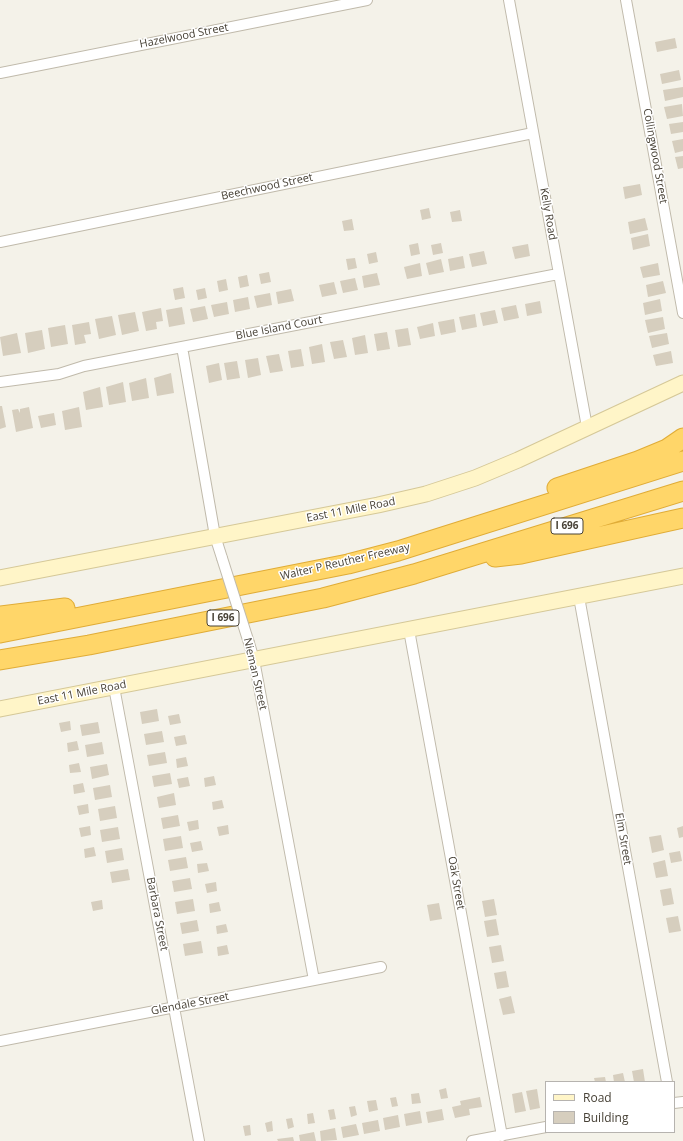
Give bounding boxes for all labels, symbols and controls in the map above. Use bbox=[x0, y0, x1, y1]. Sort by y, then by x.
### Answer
street label: Hazelwood Street bbox=[138, 21, 230, 51]
street label: Collingwood Street bbox=[640, 107, 670, 205]
street label: Beechwood Street bbox=[220, 171, 314, 203]
street label: Kelly Road bbox=[537, 187, 559, 241]
street label: Blue Island Court bbox=[235, 313, 323, 343]
street label: East 11 Mile Road bbox=[305, 495, 397, 525]
road number: I 696 bbox=[551, 518, 583, 534]
street label: Walter P Reuther Freeway bbox=[279, 541, 411, 583]
road number: I 696 bbox=[207, 610, 239, 626]
street label: Nieman Street bbox=[240, 637, 270, 711]
street label: East 11 Mile Road bbox=[36, 678, 128, 708]
street label: Elm Street bbox=[612, 812, 634, 866]
street label: Oak Street bbox=[445, 855, 467, 911]
street label: Barbara Street bbox=[143, 876, 171, 952]
street label: Glendale Street bbox=[150, 990, 230, 1018]
legend bbox=[545, 1081, 675, 1133]
text: Road bbox=[583, 1089, 612, 1106]
text: Building bbox=[583, 1109, 628, 1126]

